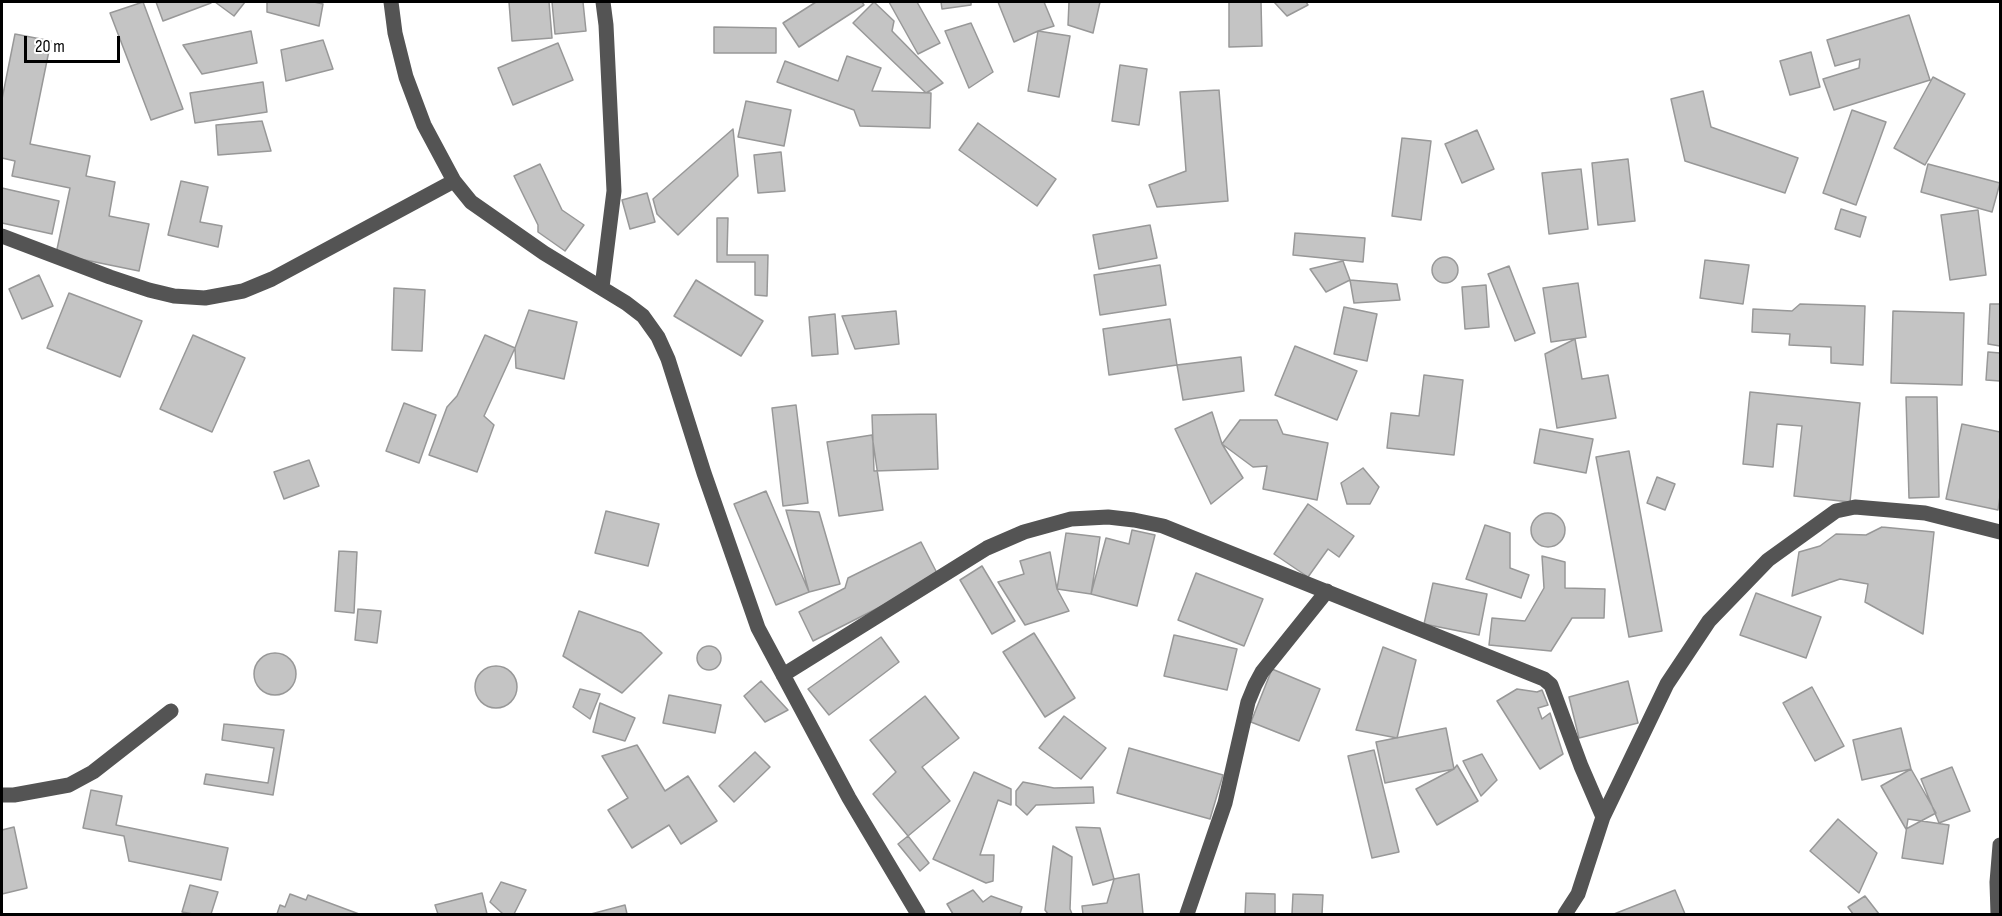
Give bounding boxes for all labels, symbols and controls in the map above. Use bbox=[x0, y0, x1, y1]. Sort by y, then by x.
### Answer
scale bar bbox=[27, 24, 123, 62]
text: 20 m bbox=[35, 36, 65, 57]

